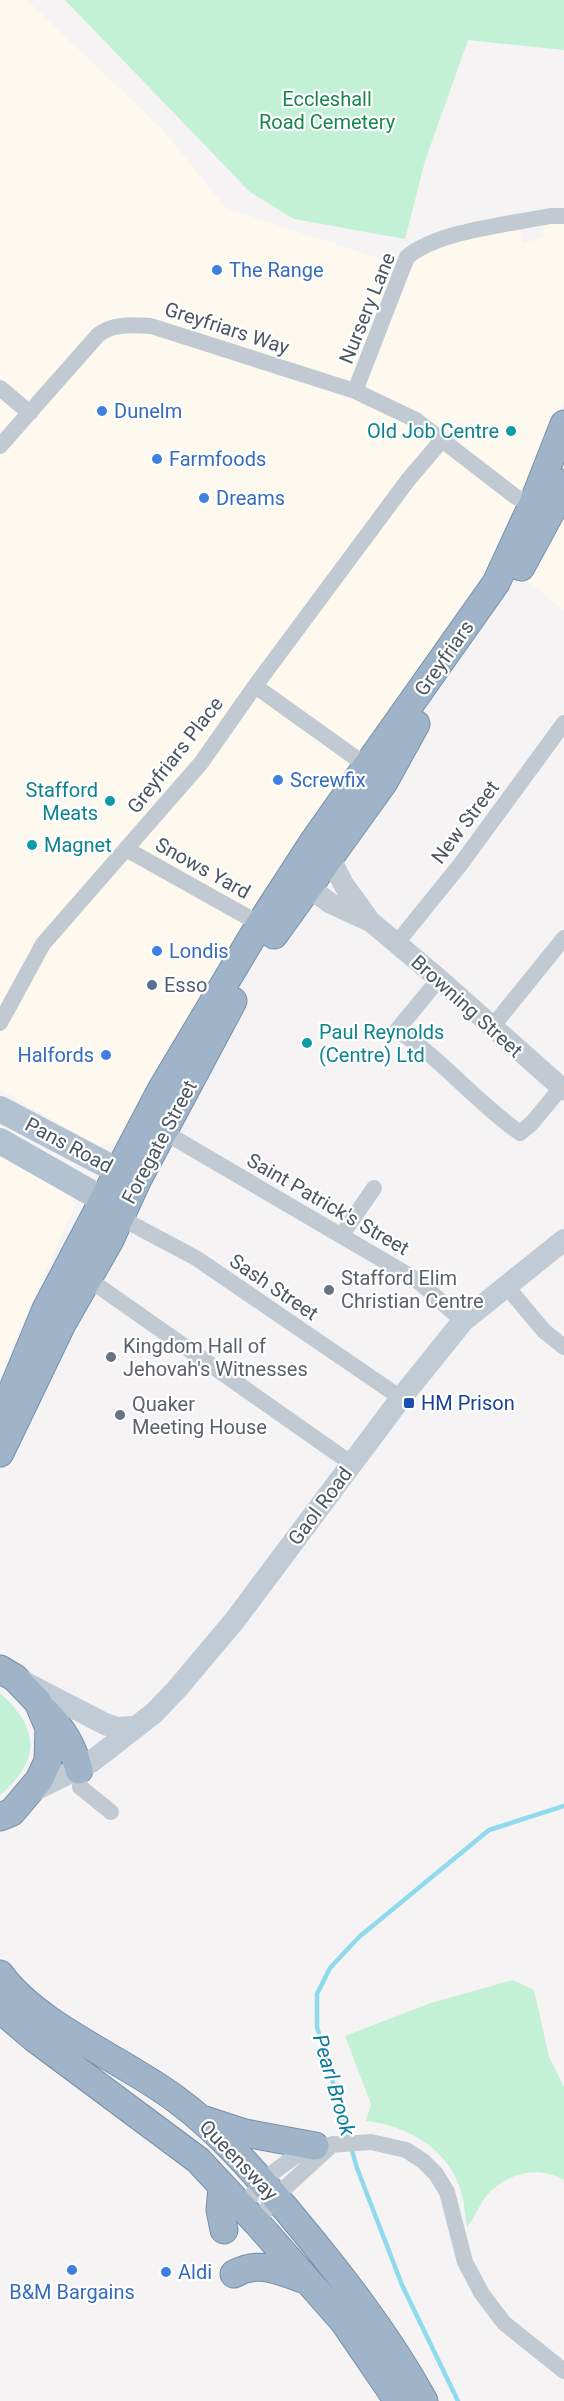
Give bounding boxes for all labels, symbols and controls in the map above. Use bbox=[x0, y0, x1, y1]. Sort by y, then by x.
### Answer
park label: Eccleshall Road Cemetery bbox=[259, 87, 396, 134]
street label: Nursery Lane bbox=[334, 249, 400, 367]
place label: The Range bbox=[229, 258, 324, 282]
marker: The Range bbox=[210, 263, 224, 277]
street label: Greyfriars Way bbox=[162, 297, 293, 360]
place label: Dunelm bbox=[114, 399, 182, 423]
marker: Dunelm bbox=[95, 404, 109, 418]
place label: Old Job Centre bbox=[367, 419, 499, 443]
marker: Old Job Centre bbox=[504, 424, 518, 438]
place label: Farmfoods bbox=[169, 447, 266, 471]
marker: Farmfoods bbox=[150, 452, 164, 466]
place label: Dreams bbox=[216, 486, 285, 510]
marker: Dreams bbox=[197, 491, 211, 505]
street label: Greyfriars bbox=[409, 616, 479, 700]
street label: Greyfriars Place bbox=[122, 692, 228, 818]
place label: Screwfix bbox=[290, 768, 366, 792]
marker: Screwfix bbox=[271, 773, 285, 787]
street label: New Street bbox=[426, 776, 504, 868]
place label: Stafford Meats bbox=[26, 778, 98, 825]
marker: Stafford Meats bbox=[103, 794, 117, 808]
street label: Snows Yard bbox=[151, 832, 255, 904]
place label: Magnet bbox=[44, 833, 112, 857]
marker: Magnet bbox=[25, 838, 39, 852]
place label: Londis bbox=[169, 939, 229, 963]
marker: Londis bbox=[150, 944, 164, 958]
street label: Browning Street bbox=[406, 950, 528, 1062]
place label: Esso bbox=[164, 973, 207, 997]
marker: Esso bbox=[145, 978, 159, 992]
place label: Paul Reynolds (Centre) Ltd bbox=[319, 1020, 444, 1067]
marker: Paul Reynolds (Centre) Ltd bbox=[300, 1036, 314, 1050]
place label: Halfords bbox=[17, 1043, 94, 1067]
marker: Halfords bbox=[99, 1048, 113, 1062]
street label: Foregate Street bbox=[116, 1076, 202, 1208]
street label: Pans Road bbox=[21, 1112, 117, 1178]
street label: Saint Patrick's Street bbox=[243, 1148, 413, 1260]
street label: Sash Street bbox=[225, 1249, 323, 1325]
place label: Stafford Elim Christian Centre bbox=[341, 1266, 484, 1313]
marker: Stafford Elim Christian Centre bbox=[322, 1283, 336, 1297]
place label: Kingdom Hall of Jehovah's Witnesses bbox=[123, 1334, 308, 1381]
marker: Kingdom Hall of Jehovah's Witnesses bbox=[104, 1350, 118, 1364]
place label: HM Prison bbox=[421, 1391, 515, 1415]
place label: Quaker Meeting House bbox=[132, 1392, 267, 1439]
marker: HM Prison bbox=[402, 1396, 416, 1410]
marker: Quaker Meeting House bbox=[113, 1408, 127, 1422]
street label: Gaol Road bbox=[283, 1462, 357, 1550]
water label: Pearl Brook bbox=[308, 2031, 360, 2139]
street label: Queensway bbox=[195, 2115, 284, 2206]
place label: Aldi bbox=[178, 2260, 212, 2284]
marker: B&M Bargains bbox=[65, 2263, 79, 2277]
marker: Aldi bbox=[159, 2265, 173, 2279]
place label: B&M Bargains bbox=[9, 2280, 135, 2304]

